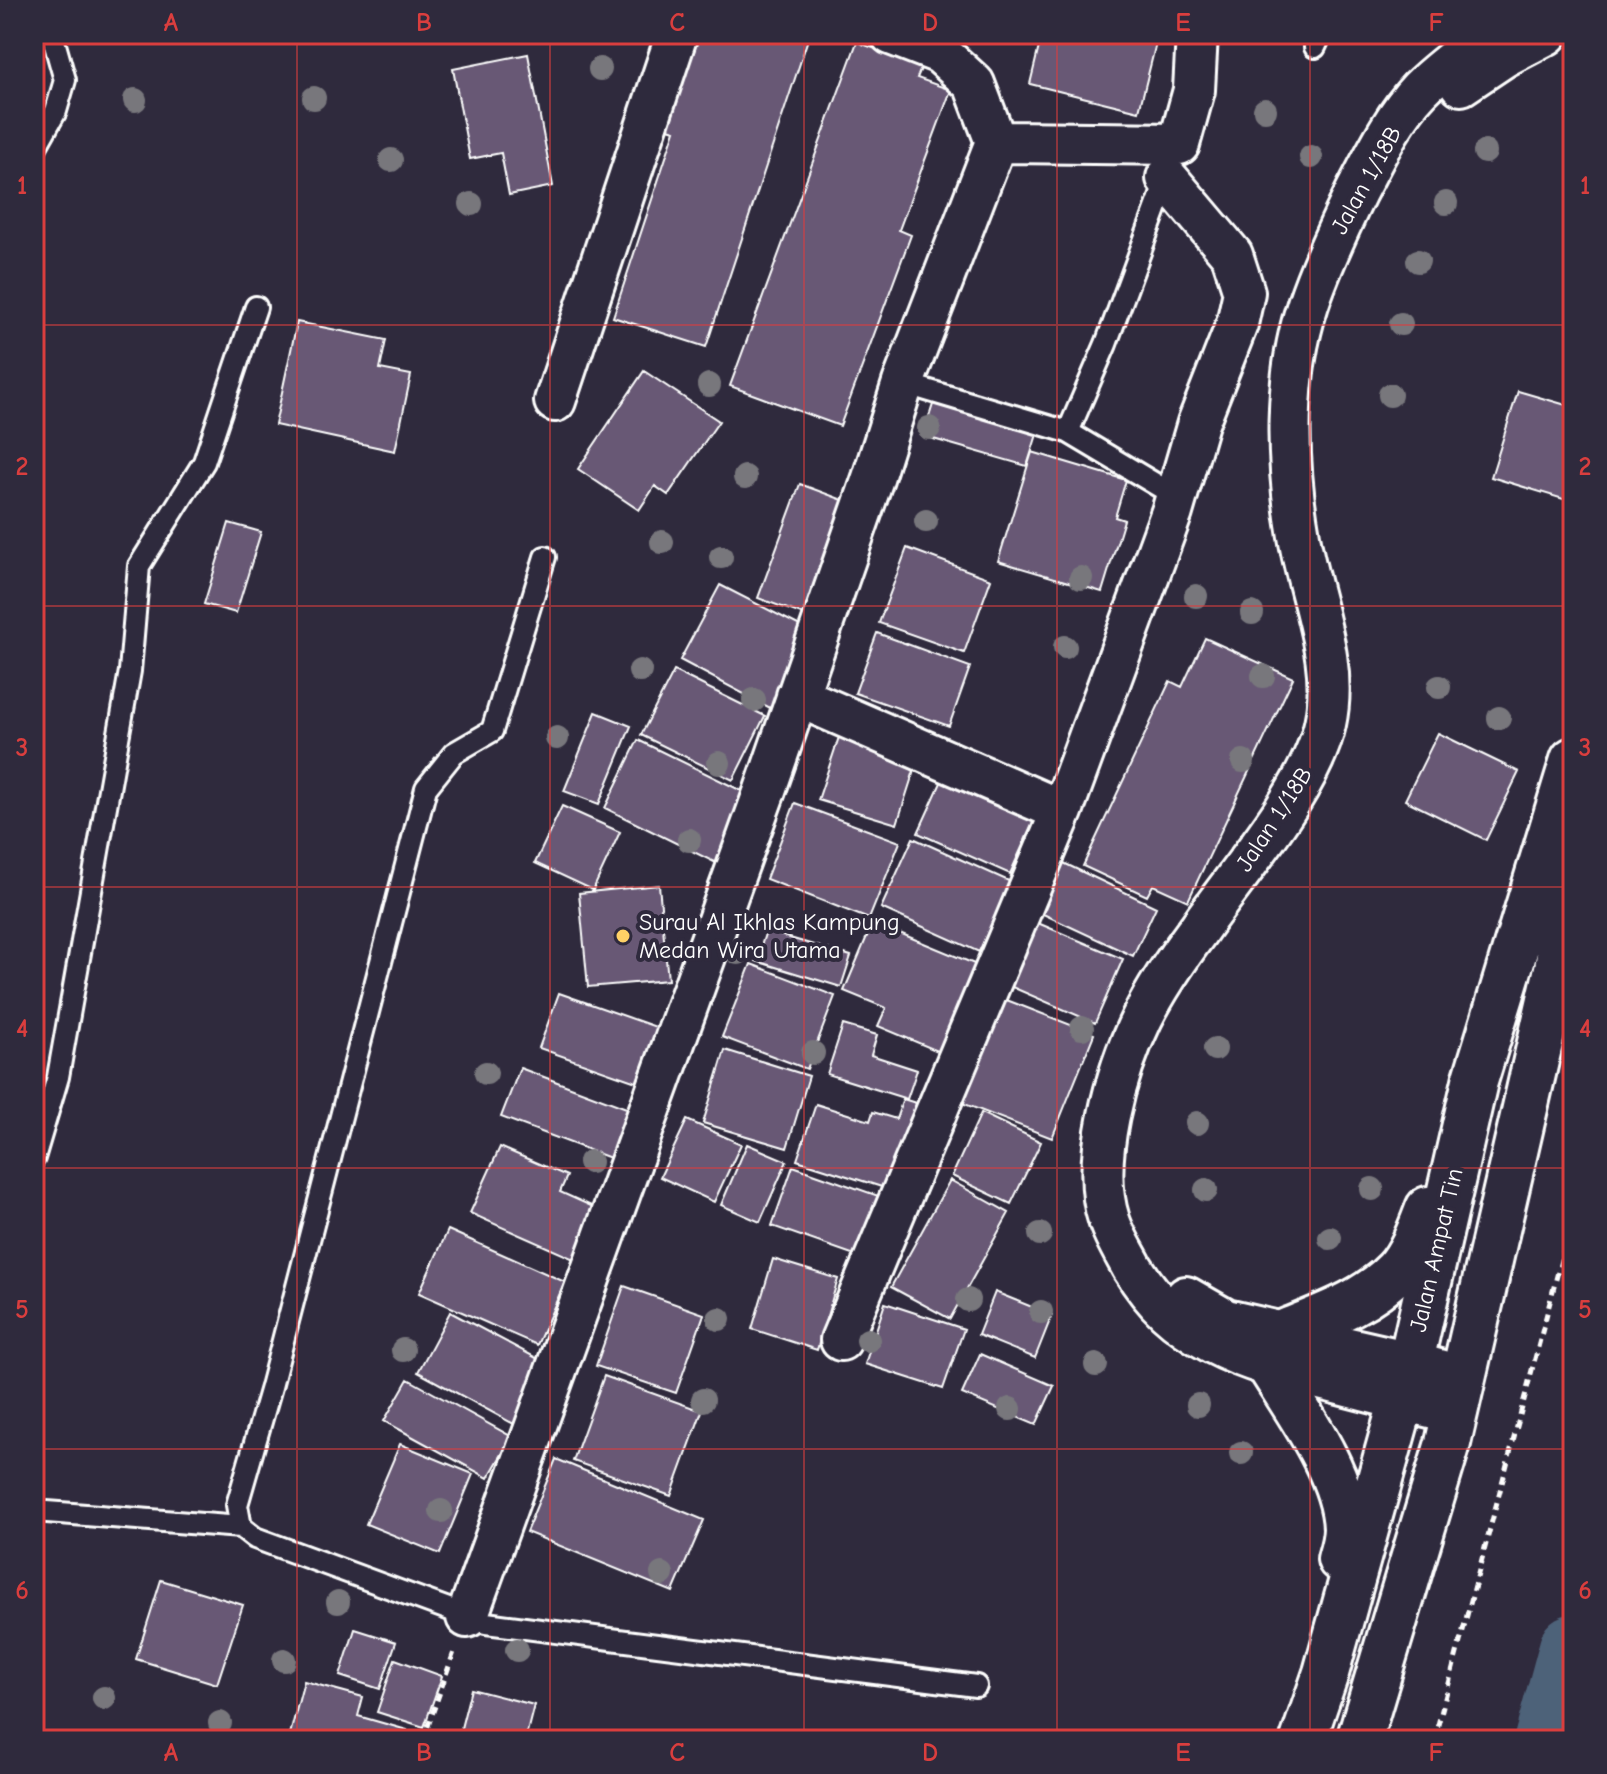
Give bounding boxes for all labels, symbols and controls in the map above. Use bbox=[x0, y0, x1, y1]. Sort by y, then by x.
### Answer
text: A bbox=[164, 8, 179, 38]
text: B bbox=[416, 8, 432, 38]
text: C bbox=[669, 8, 685, 38]
text: D bbox=[922, 8, 938, 38]
text: E bbox=[1175, 8, 1191, 38]
text: F bbox=[1428, 8, 1444, 38]
street label: Jalan 1/18B bbox=[1325, 121, 1407, 239]
text: 1 bbox=[17, 171, 27, 201]
text: 1 bbox=[1580, 171, 1590, 201]
text: 2 bbox=[16, 452, 28, 482]
text: 2 bbox=[1579, 452, 1591, 482]
text: 3 bbox=[16, 733, 28, 763]
text: 3 bbox=[1579, 733, 1591, 763]
street label: Jalan 1/18B bbox=[1230, 761, 1318, 877]
place label: Surau Al Ikhlas Kampung Medan Wira Utama bbox=[639, 908, 900, 964]
marker: Surau Al Ikhlas Kampung Medan Wira Utama bbox=[614, 927, 632, 945]
text: 4 bbox=[16, 1014, 28, 1044]
text: 4 bbox=[1579, 1014, 1591, 1044]
street label: Jalan Ampat Tin bbox=[1404, 1165, 1468, 1335]
text: 5 bbox=[15, 1295, 29, 1325]
text: 5 bbox=[1578, 1295, 1592, 1325]
text: 6 bbox=[15, 1576, 29, 1606]
text: 6 bbox=[1578, 1576, 1592, 1606]
text: A bbox=[164, 1738, 179, 1768]
text: B bbox=[416, 1738, 432, 1768]
text: C bbox=[669, 1738, 685, 1768]
text: D bbox=[922, 1738, 938, 1768]
text: E bbox=[1175, 1738, 1191, 1768]
text: F bbox=[1428, 1738, 1444, 1768]

